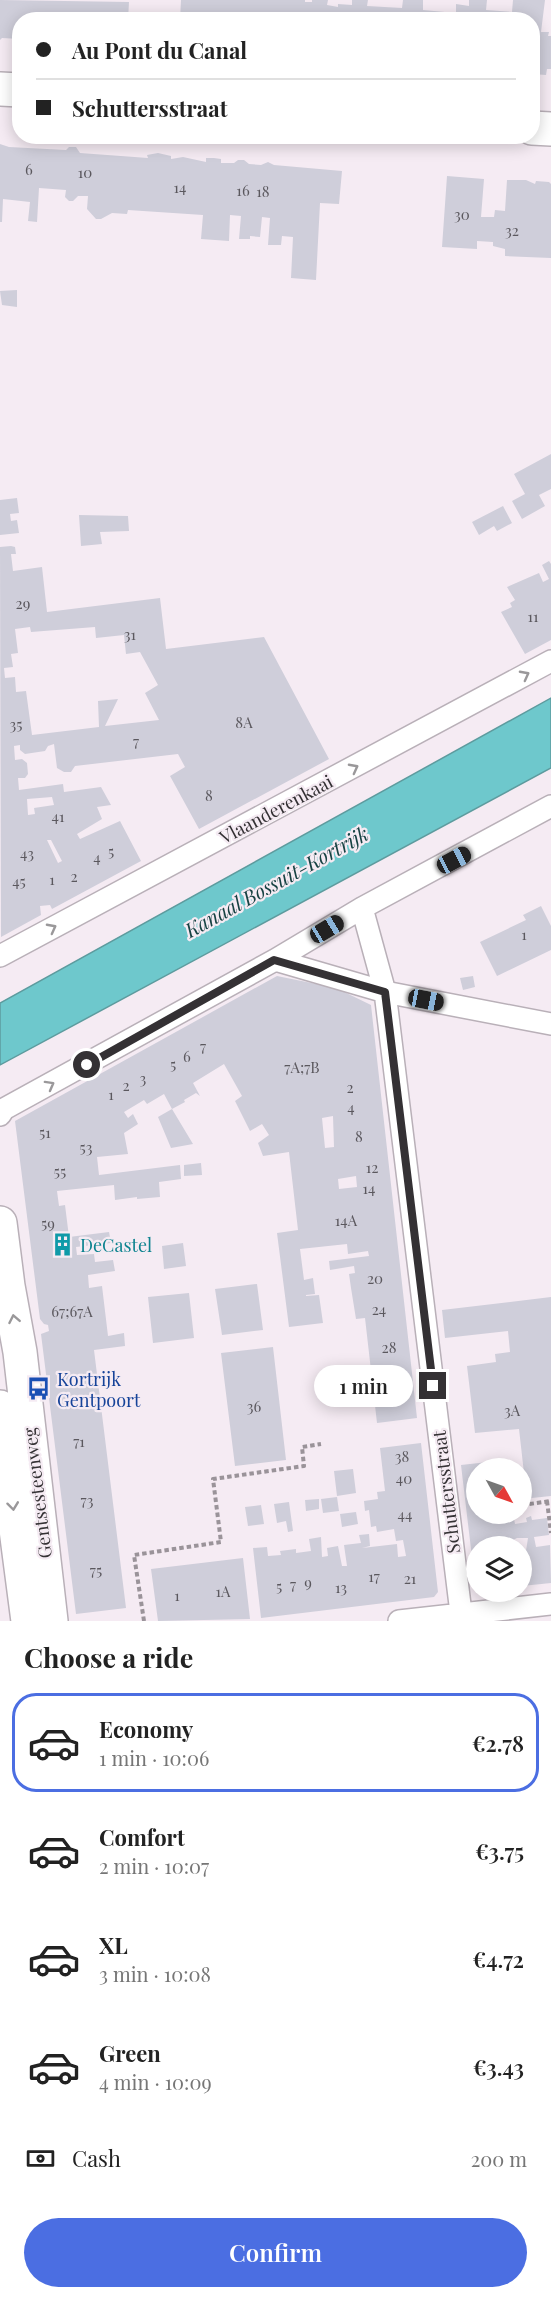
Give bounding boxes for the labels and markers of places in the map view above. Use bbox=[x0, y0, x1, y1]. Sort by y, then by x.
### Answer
building icon: DeCastel bbox=[49, 1232, 75, 1258]
place label: DeCastel bbox=[80, 1233, 152, 1257]
place label: Kortrijk Gentpoort bbox=[57, 1367, 141, 1412]
bus stop icon: Kortrijk Gentpoort bbox=[26, 1376, 52, 1402]

